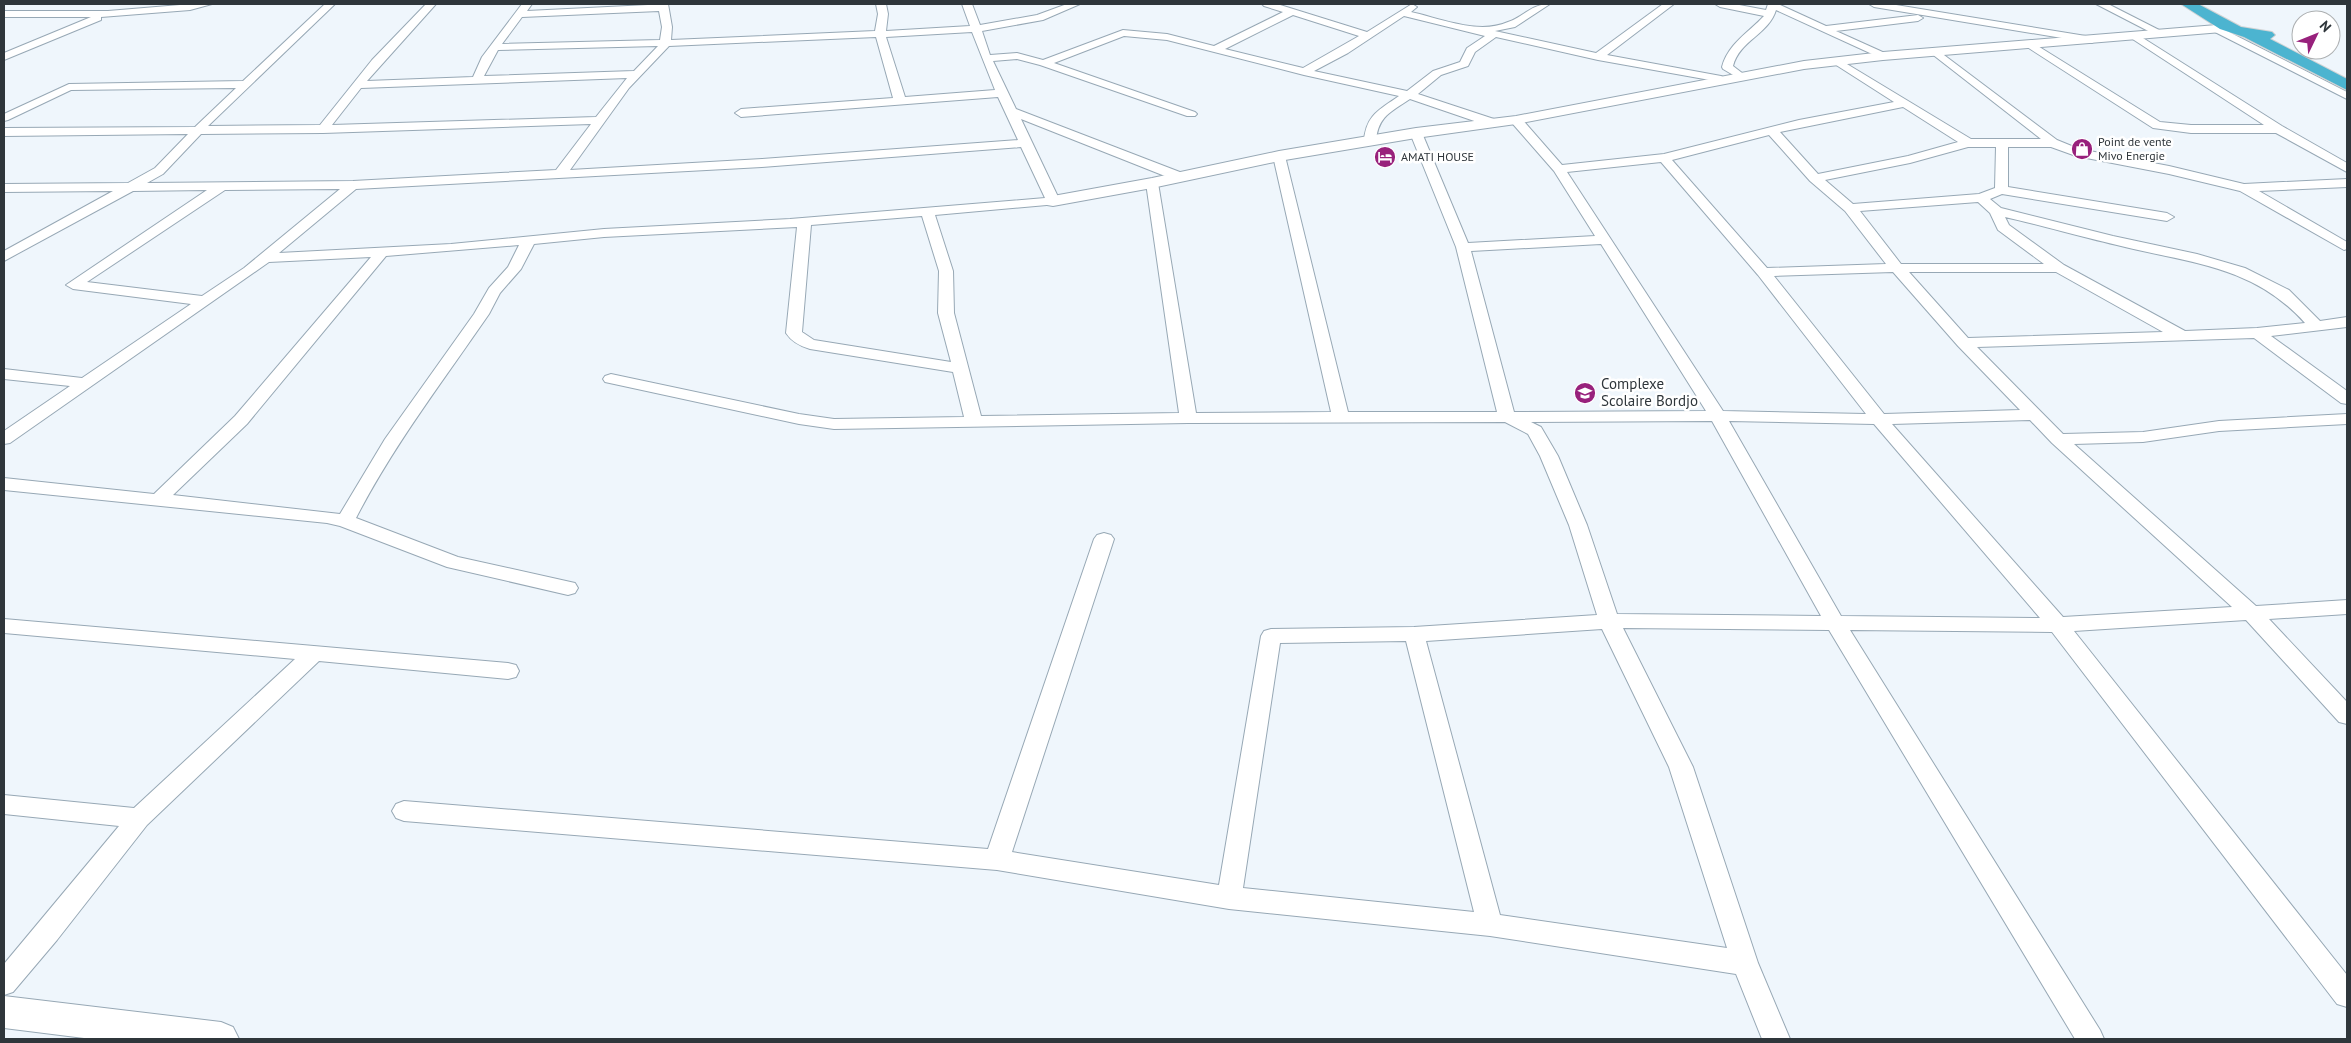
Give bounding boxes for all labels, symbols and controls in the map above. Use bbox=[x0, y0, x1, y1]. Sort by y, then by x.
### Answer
north arrow bbox=[2291, 10, 2341, 60]
text: N bbox=[2316, 17, 2335, 36]
place label: Point de vente Mivo Energie bbox=[2098, 134, 2172, 163]
shop icon: Point de vente Mivo Energie bbox=[2070, 137, 2094, 161]
hotel icon: AMATI HOUSE bbox=[1373, 145, 1397, 169]
place label: AMATI HOUSE bbox=[1401, 149, 1474, 164]
place label: Complexe Scolaire Bordjo bbox=[1601, 374, 1698, 410]
school or university icon: Complexe Scolaire Bordjo bbox=[1573, 381, 1597, 405]

